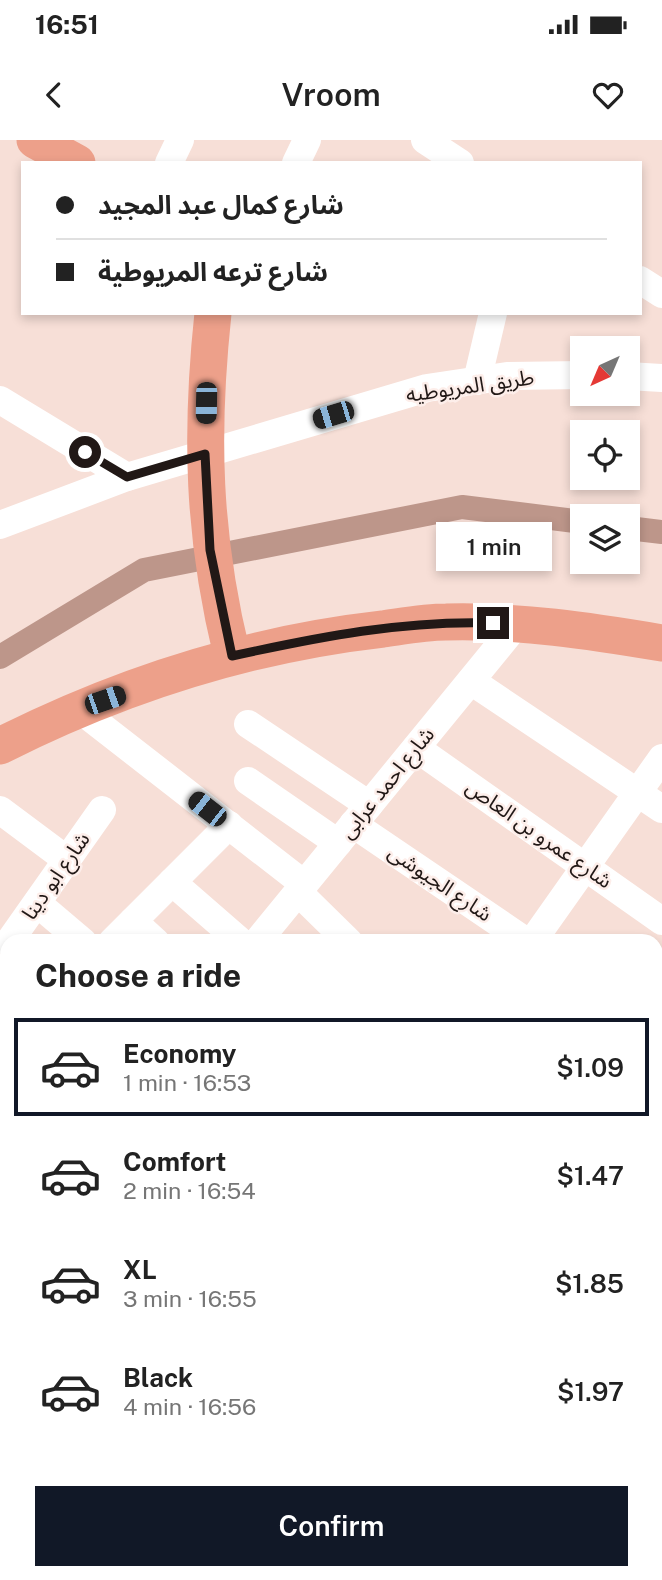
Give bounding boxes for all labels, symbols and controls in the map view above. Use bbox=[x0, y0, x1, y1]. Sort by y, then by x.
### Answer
text: 16:51 bbox=[35, 9, 99, 40]
icon: back bbox=[35, 76, 73, 114]
text: Vroom bbox=[281, 76, 381, 113]
icon: heart bbox=[589, 76, 627, 114]
text: شارع كمال عبد المجيد bbox=[98, 189, 344, 220]
text: شارع ترعه المريوطية bbox=[98, 256, 328, 287]
north arrow bbox=[570, 336, 640, 406]
map controls bbox=[570, 336, 640, 574]
street label: طريق المريوطيه bbox=[404, 364, 536, 408]
car bbox=[196, 382, 217, 424]
car bbox=[310, 399, 357, 431]
button: locate bbox=[570, 420, 640, 490]
route start bbox=[69, 436, 101, 468]
button: layers bbox=[570, 504, 640, 574]
callout: 1 min bbox=[435, 522, 551, 570]
text: 1 min bbox=[467, 533, 521, 560]
route end bbox=[477, 607, 509, 639]
car bbox=[82, 683, 129, 717]
street label: شارع احمد عرابى bbox=[334, 722, 442, 845]
street label: شارع عمرو بن العاص bbox=[460, 774, 617, 896]
car bbox=[184, 788, 231, 830]
street label: شارع ابو دينا bbox=[16, 827, 97, 926]
street label: شارع الجيوشى bbox=[382, 839, 497, 929]
text: Choose a ride bbox=[35, 957, 241, 994]
icon: car bbox=[39, 1036, 102, 1099]
text: Economy bbox=[123, 1038, 236, 1069]
text: $1.09 bbox=[556, 1052, 624, 1083]
text: 1 min · 16:53 bbox=[123, 1069, 251, 1096]
icon: car bbox=[39, 1144, 102, 1207]
text: Comfort bbox=[123, 1146, 226, 1177]
text: $1.47 bbox=[557, 1160, 624, 1191]
text: 2 min · 16:54 bbox=[123, 1177, 256, 1204]
icon: car bbox=[39, 1252, 102, 1315]
text: XL bbox=[123, 1254, 157, 1285]
text: $1.85 bbox=[555, 1268, 624, 1299]
text: 3 min · 16:55 bbox=[123, 1285, 257, 1312]
icon: car bbox=[39, 1360, 102, 1423]
text: Black bbox=[123, 1362, 193, 1393]
text: $1.97 bbox=[557, 1376, 624, 1407]
text: 4 min · 16:56 bbox=[123, 1393, 256, 1420]
button: Confirm bbox=[35, 1486, 628, 1566]

